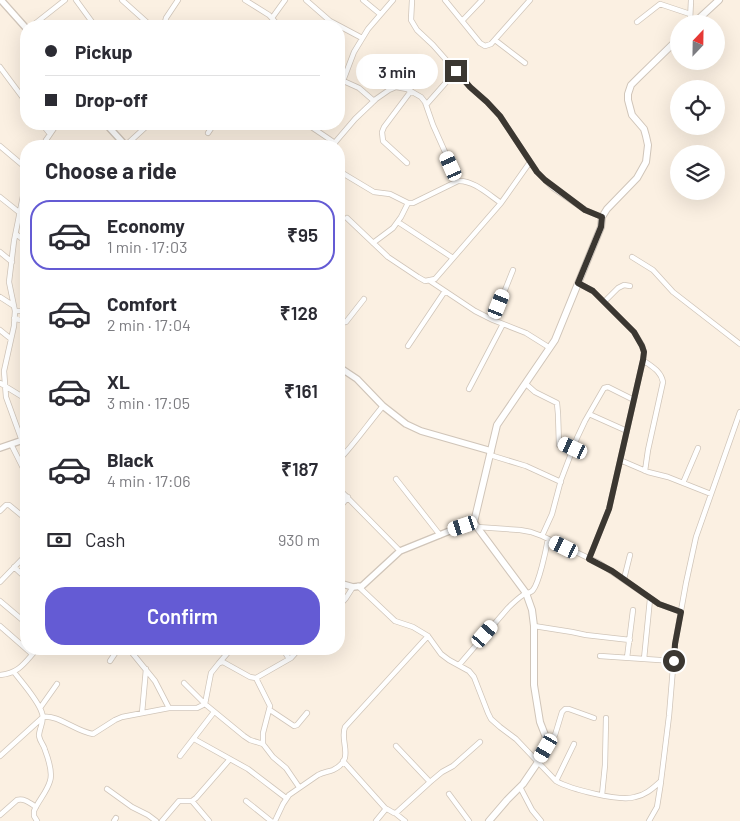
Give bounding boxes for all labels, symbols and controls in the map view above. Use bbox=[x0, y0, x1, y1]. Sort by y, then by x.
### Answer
north arrow bbox=[670, 15, 725, 70]
map controls bbox=[670, 15, 725, 200]
text: Pickup bbox=[75, 40, 133, 63]
callout: 3 min bbox=[356, 54, 438, 88]
route end bbox=[445, 60, 467, 82]
text: 3 min bbox=[378, 62, 416, 81]
button: locate bbox=[670, 80, 725, 135]
text: Drop-off bbox=[75, 88, 148, 111]
button: layers bbox=[670, 145, 725, 200]
car bbox=[438, 149, 463, 183]
text: Choose a ride bbox=[45, 157, 177, 183]
icon: car bbox=[47, 213, 92, 258]
text: Economy bbox=[107, 214, 185, 237]
text: ₹95 bbox=[287, 223, 318, 246]
text: 1 min · 17:03 bbox=[107, 237, 187, 256]
car bbox=[486, 287, 511, 321]
icon: car bbox=[47, 291, 92, 336]
text: Comfort bbox=[107, 292, 177, 315]
text: ₹128 bbox=[280, 301, 318, 324]
text: 2 min · 17:04 bbox=[107, 315, 191, 334]
icon: car bbox=[47, 369, 92, 414]
text: XL bbox=[107, 370, 130, 393]
text: ₹161 bbox=[284, 379, 318, 402]
text: 3 min · 17:05 bbox=[107, 393, 190, 412]
car bbox=[556, 435, 589, 461]
icon: car bbox=[47, 447, 92, 492]
text: Black bbox=[107, 448, 154, 471]
text: ₹187 bbox=[281, 457, 318, 480]
text: 4 min · 17:06 bbox=[107, 471, 191, 490]
car bbox=[446, 514, 479, 538]
icon: cash bbox=[45, 526, 73, 554]
text: Cash bbox=[85, 528, 126, 551]
text: 930 m bbox=[278, 530, 320, 549]
car bbox=[547, 534, 580, 560]
button: Confirm bbox=[45, 587, 320, 645]
car bbox=[469, 618, 500, 650]
route start bbox=[663, 650, 685, 672]
car bbox=[532, 731, 559, 765]

